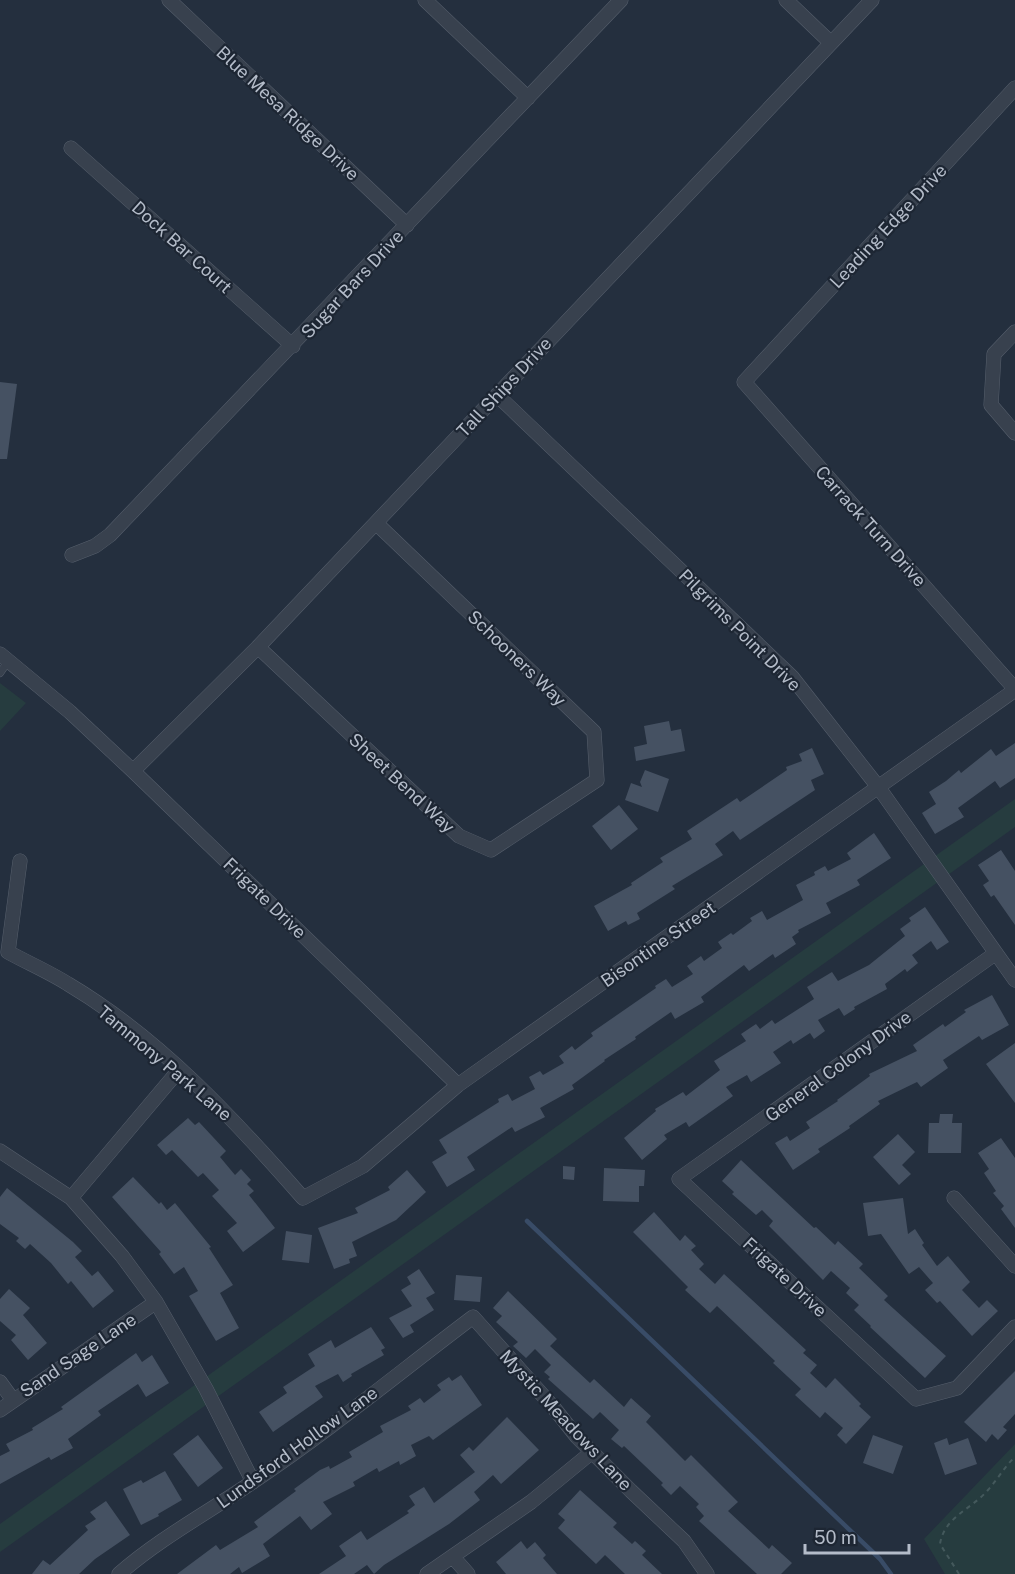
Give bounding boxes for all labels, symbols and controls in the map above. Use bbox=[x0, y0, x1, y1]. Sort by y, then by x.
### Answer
street label: Blue Mesa Ridge Drive bbox=[212, 41, 364, 185]
street label: Leading Edge Drive bbox=[825, 160, 951, 292]
street label: Dock Bar Court bbox=[128, 197, 236, 297]
street label: Sugar Bars Drive bbox=[296, 226, 408, 342]
street label: Tall Ships Drive bbox=[452, 333, 556, 441]
street label: Carrack Turn Drive bbox=[811, 461, 931, 591]
street label: Pilgrims Point Drive bbox=[675, 565, 805, 695]
street label: Schooners Way bbox=[463, 606, 571, 711]
street label: Sheet Bend Way bbox=[345, 729, 459, 838]
street label: Frigate Drive bbox=[219, 853, 311, 943]
street label: Bisontine Street bbox=[597, 897, 719, 991]
street label: Tammony Park Lane bbox=[94, 1001, 236, 1125]
street label: General Colony Drive bbox=[761, 1006, 915, 1126]
street label: Frigate Drive bbox=[739, 1233, 831, 1321]
street label: Sand Sage Lane bbox=[16, 1308, 140, 1402]
street label: Mystic Meadows Lane bbox=[495, 1345, 637, 1495]
street label: Lundsford Hollow Lane bbox=[213, 1382, 381, 1512]
scale bar bbox=[805, 1517, 908, 1555]
text: 50 m bbox=[814, 1527, 857, 1548]

